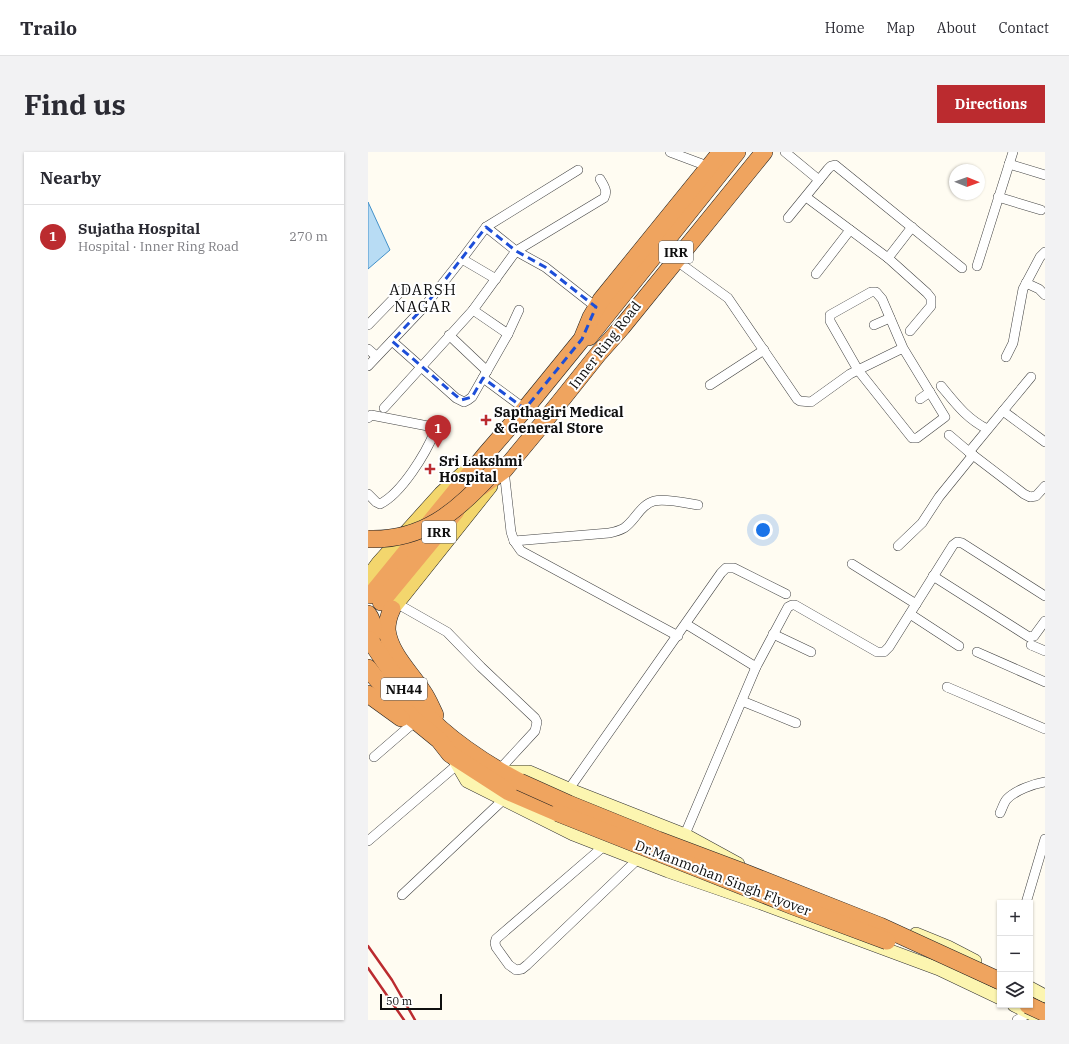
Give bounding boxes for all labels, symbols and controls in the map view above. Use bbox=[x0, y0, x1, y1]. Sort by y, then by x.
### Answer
text: Trailo bbox=[20, 16, 77, 40]
text: Home bbox=[825, 19, 864, 37]
text: Map bbox=[886, 19, 915, 37]
text: About bbox=[937, 19, 976, 37]
text: Contact bbox=[998, 19, 1049, 37]
button: Directions bbox=[937, 85, 1045, 123]
text: Find us bbox=[24, 86, 126, 123]
north arrow bbox=[949, 164, 985, 200]
text: Nearby bbox=[40, 167, 101, 189]
text: Sujatha Hospital bbox=[78, 219, 200, 238]
text: 1 bbox=[49, 228, 57, 245]
text: 270 m bbox=[289, 228, 328, 245]
text: Hospital · Inner Ring Road bbox=[78, 238, 239, 255]
road number: IRR bbox=[659, 241, 693, 263]
district label: ADARSH NAGAR bbox=[389, 280, 457, 316]
street label: Inner Ring Road bbox=[565, 297, 645, 393]
place label: Sapthagiri Medical & General Store bbox=[494, 403, 624, 437]
pin: 1 bbox=[425, 415, 451, 448]
marker: Sapthagiri Medical & General Store bbox=[481, 415, 491, 425]
place label: Sri Lakshmi Hospital bbox=[439, 452, 523, 486]
marker: Sri Lakshmi Hospital bbox=[424, 463, 436, 475]
your location bbox=[753, 520, 773, 540]
road number: IRR bbox=[422, 521, 456, 543]
road number: NH44 bbox=[381, 678, 427, 700]
street label: Dr.Manmohan Singh Flyover bbox=[632, 836, 814, 920]
map controls bbox=[997, 900, 1033, 1008]
button: + bbox=[997, 900, 1033, 936]
button: − bbox=[997, 936, 1033, 972]
button: layers bbox=[997, 972, 1033, 1008]
scale bar bbox=[380, 992, 442, 1011]
text: 50 m bbox=[386, 994, 412, 1008]

